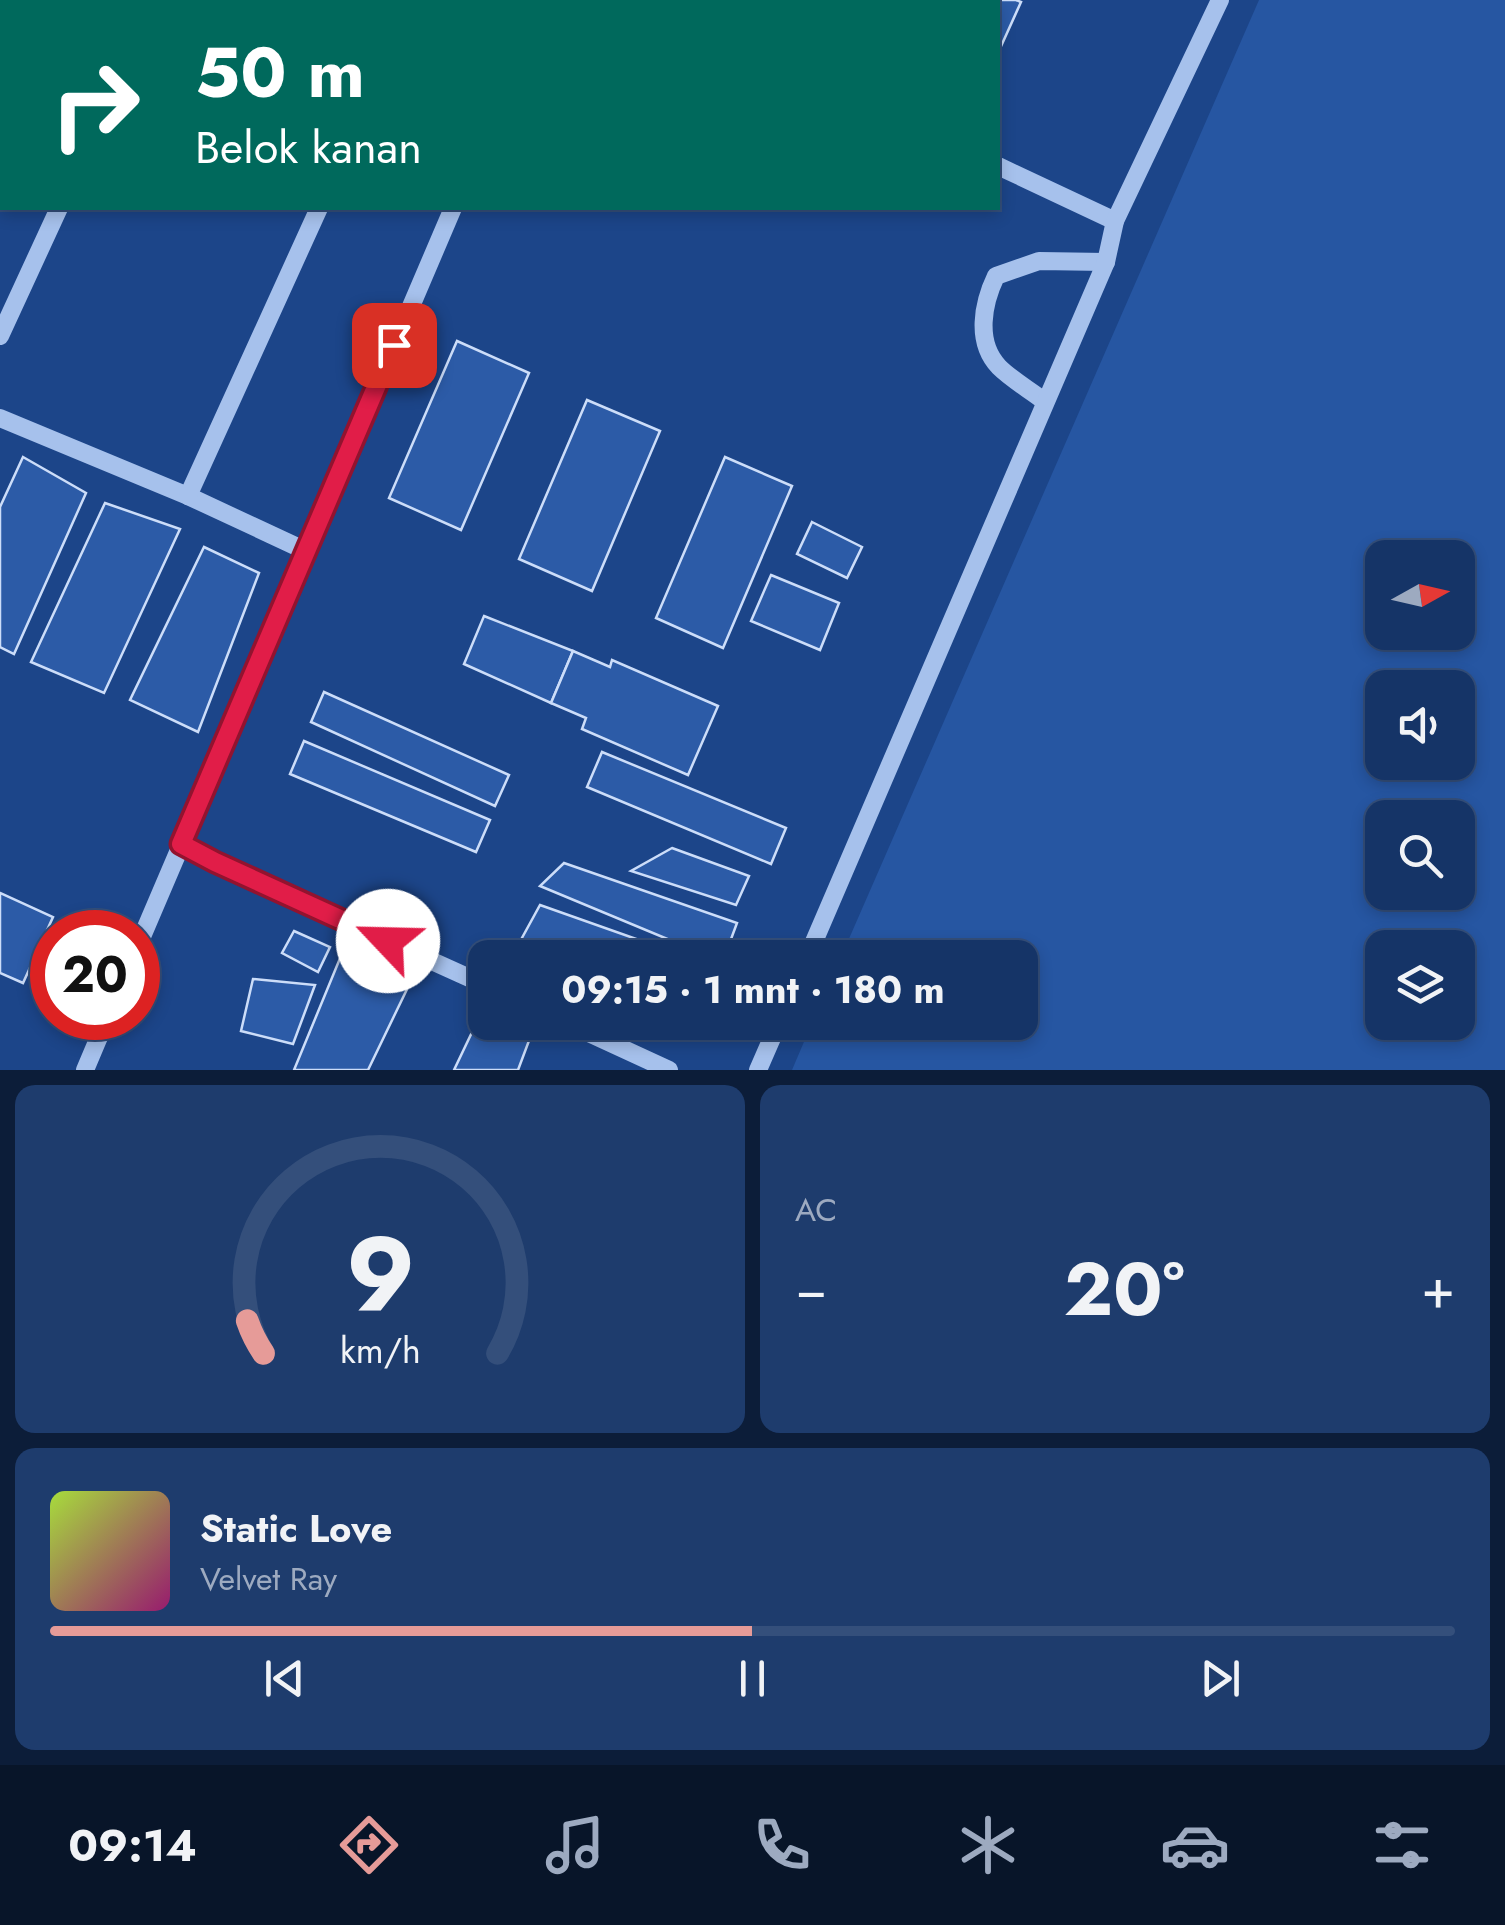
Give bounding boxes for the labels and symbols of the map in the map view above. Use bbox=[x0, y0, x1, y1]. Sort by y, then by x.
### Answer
pin bbox=[352, 303, 437, 388]
north arrow bbox=[1365, 540, 1475, 650]
position arrow bbox=[336, 889, 440, 993]
speed limit sign: 20 bbox=[30, 910, 160, 1040]

